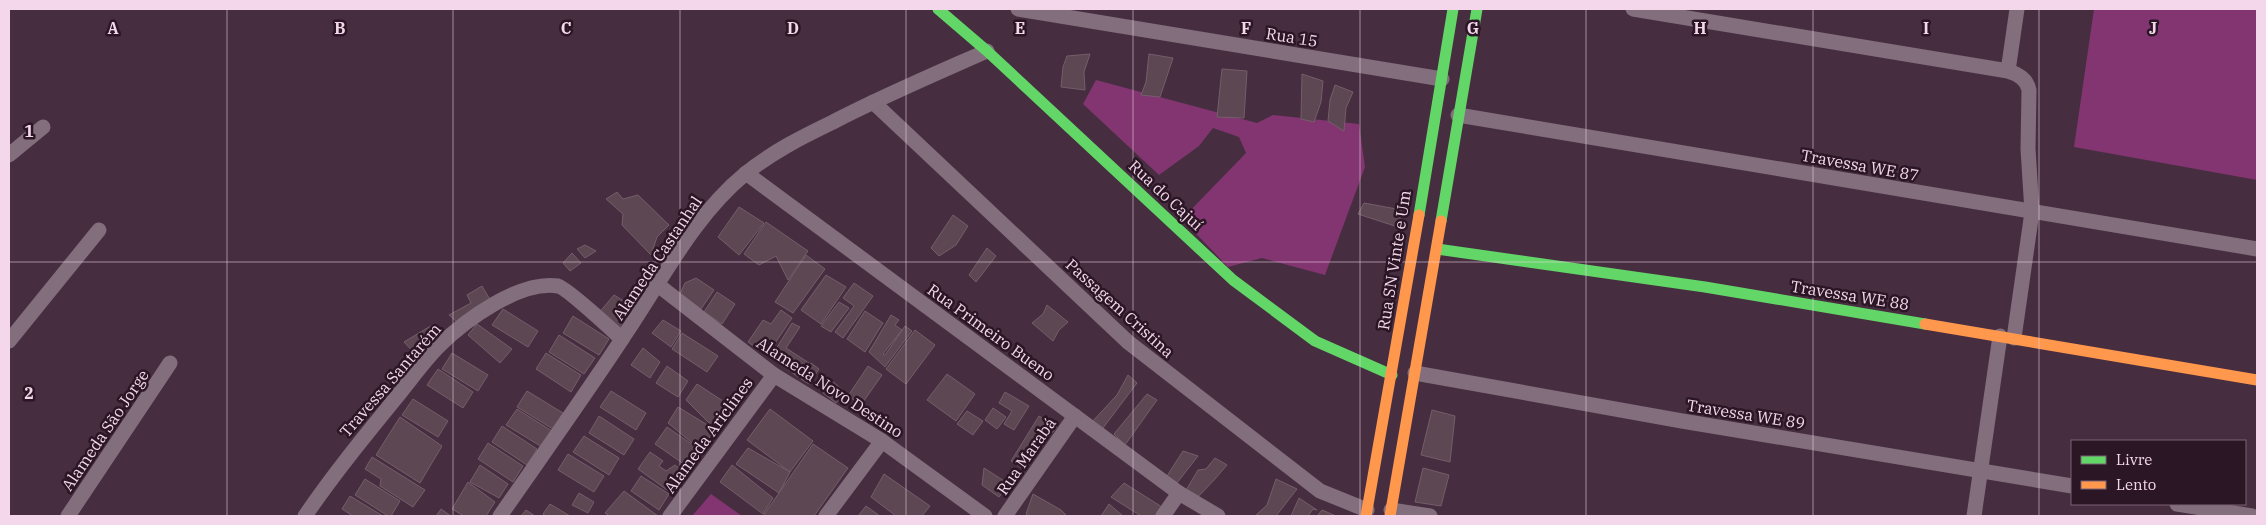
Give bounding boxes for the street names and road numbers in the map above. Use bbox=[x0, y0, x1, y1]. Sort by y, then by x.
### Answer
street label: Rua 15 bbox=[1265, 23, 1319, 51]
street label: Travessa WE 87 bbox=[1799, 145, 1921, 185]
street label: Rua do Cajuí bbox=[1125, 156, 1207, 234]
street label: Rua SN Vinte e Um bbox=[1373, 189, 1415, 331]
street label: Alameda Castanhal bbox=[608, 192, 706, 324]
street label: Passagem Cristina bbox=[1062, 254, 1178, 362]
street label: Travessa WE 88 bbox=[1789, 276, 1911, 314]
street label: Rua Primeiro Bueno bbox=[924, 279, 1058, 385]
street label: Travessa Santarém bbox=[335, 319, 445, 441]
street label: Alameda Novo Destino bbox=[753, 332, 907, 442]
street label: Alameda São Jorge bbox=[57, 366, 153, 494]
street label: Alameda Ariclines bbox=[659, 373, 757, 497]
street label: Travessa WE 89 bbox=[1685, 395, 1807, 433]
street label: Rua Marabá bbox=[992, 413, 1060, 499]

